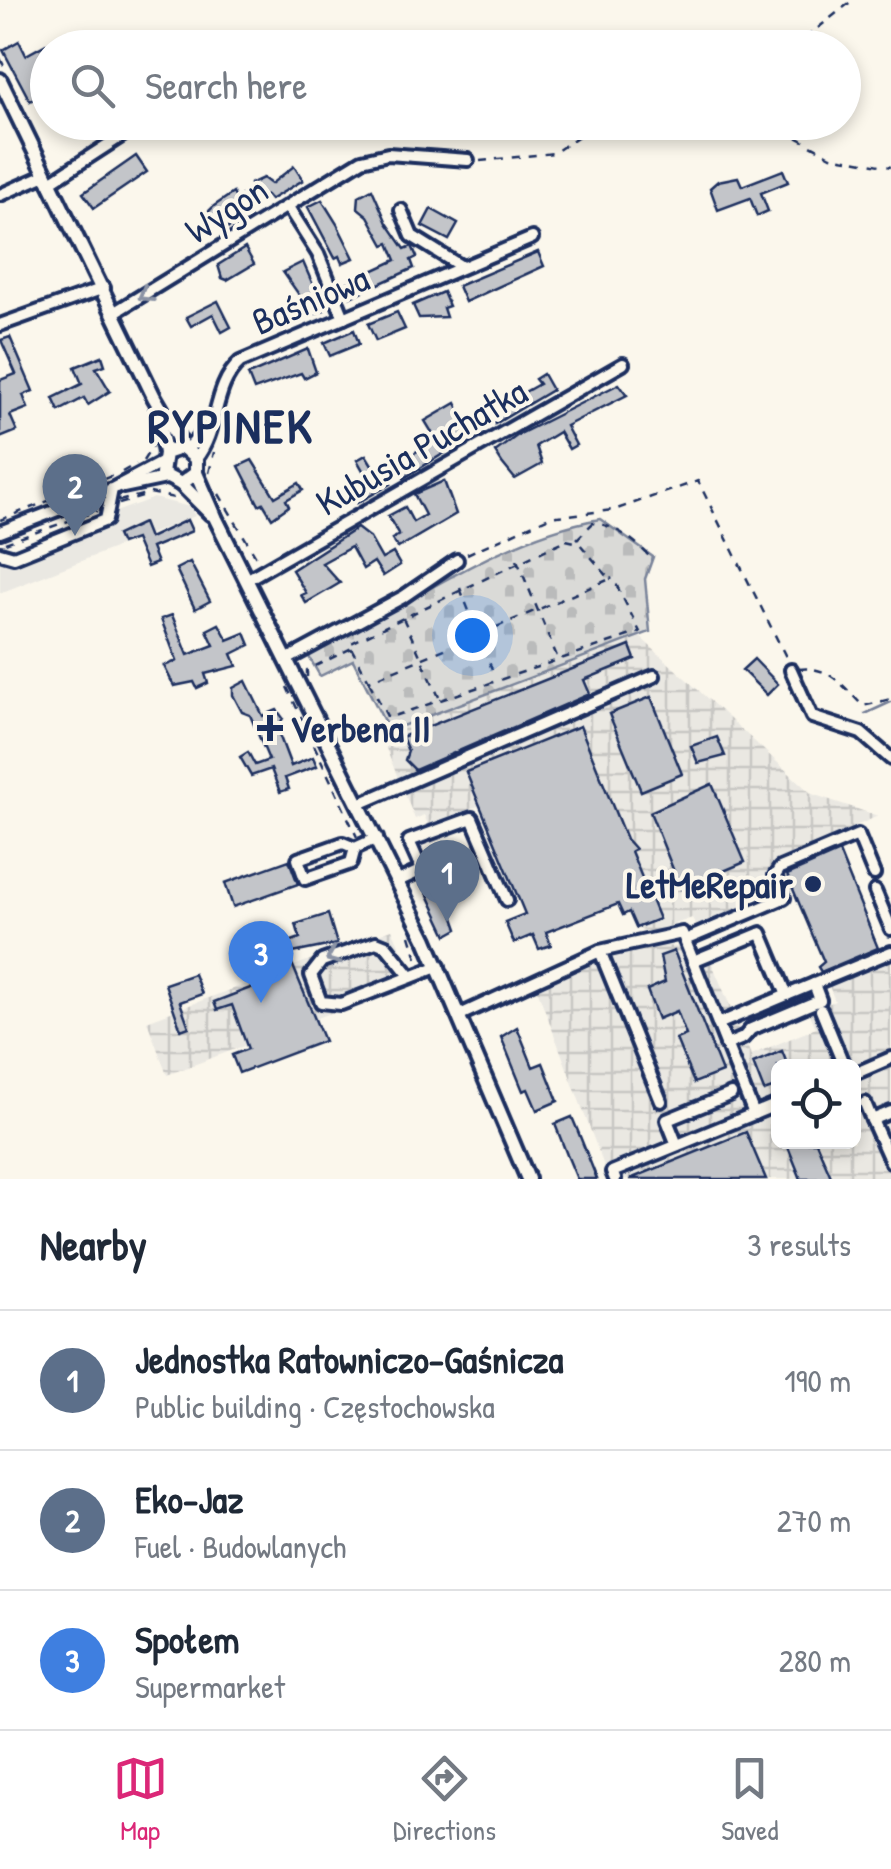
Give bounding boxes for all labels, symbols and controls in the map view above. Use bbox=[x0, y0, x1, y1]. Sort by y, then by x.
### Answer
search box bbox=[30, 30, 861, 140]
icon: search bbox=[65, 58, 120, 113]
text: Search here bbox=[145, 59, 307, 111]
street label: Wygon bbox=[175, 163, 277, 255]
street label: Baśniowa bbox=[244, 251, 377, 347]
one-way arrow bbox=[138, 282, 156, 302]
street label: Kubusia Puchatka bbox=[306, 365, 536, 527]
district label: RYPINEK bbox=[148, 393, 314, 458]
pin: 2 bbox=[42, 454, 108, 536]
your location bbox=[447, 610, 498, 661]
place label: Verbena II bbox=[290, 702, 431, 754]
marker: Verbena II bbox=[259, 717, 281, 739]
pin: 1 bbox=[414, 840, 480, 922]
place label: LetMeRepair bbox=[626, 858, 793, 911]
marker: LetMeRepair bbox=[802, 873, 824, 895]
pin: 3 bbox=[228, 920, 294, 1003]
one-way arrow bbox=[325, 946, 343, 966]
map controls bbox=[771, 1059, 861, 1149]
button: locate bbox=[771, 1059, 861, 1149]
text: Nearby bbox=[40, 1216, 147, 1273]
text: 3 results bbox=[747, 1223, 851, 1266]
text: Jednostka Ratowniczo-Gaśnicza bbox=[135, 1333, 563, 1385]
text: 1 bbox=[67, 1359, 78, 1402]
text: 190 m bbox=[784, 1359, 851, 1402]
text: Public building · Częstochowska bbox=[135, 1385, 495, 1428]
text: Eko-Jaz bbox=[135, 1473, 243, 1525]
text: 2 bbox=[65, 1499, 80, 1542]
text: 270 m bbox=[777, 1499, 851, 1542]
text: Fuel · Budowlanych bbox=[135, 1525, 346, 1568]
text: Społem bbox=[135, 1613, 239, 1665]
text: 3 bbox=[65, 1639, 80, 1682]
text: 280 m bbox=[779, 1639, 851, 1682]
text: Supermarket bbox=[135, 1665, 285, 1708]
tab: Map bbox=[113, 1751, 168, 1849]
tab: Directions bbox=[393, 1751, 496, 1849]
tab: Saved bbox=[721, 1751, 778, 1849]

